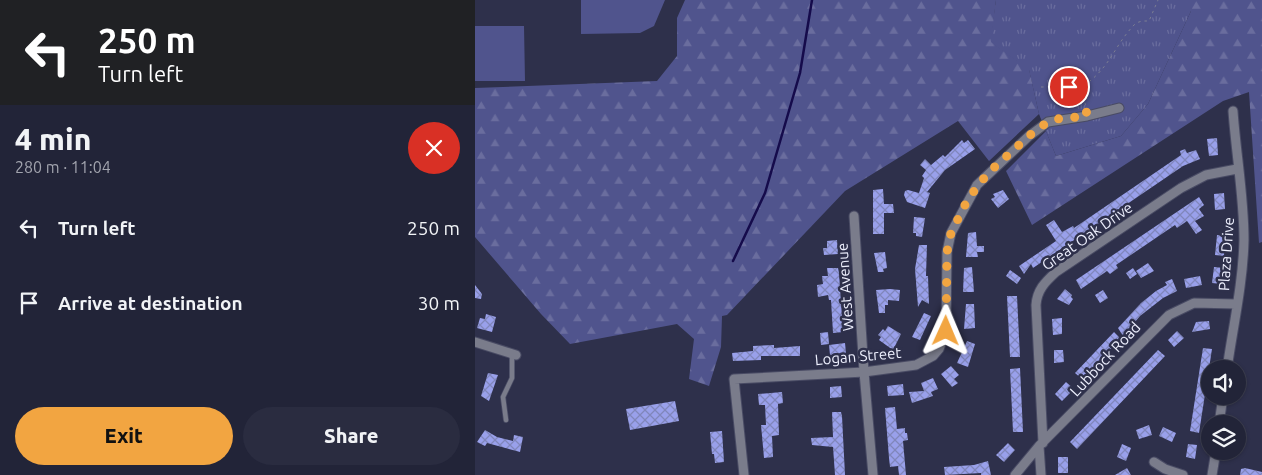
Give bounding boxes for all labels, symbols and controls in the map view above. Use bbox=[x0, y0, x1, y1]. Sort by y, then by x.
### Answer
icon: left bbox=[15, 20, 80, 85]
text: 250 m bbox=[98, 20, 196, 60]
text: Turn left bbox=[98, 61, 183, 86]
pin bbox=[1048, 66, 1090, 108]
icon: arrive bbox=[1055, 73, 1083, 101]
text: 4 min bbox=[15, 122, 91, 156]
button: close bbox=[408, 122, 460, 174]
text: 280 m · 11:04 bbox=[15, 158, 111, 176]
street label: Great Oak Drive bbox=[1038, 198, 1136, 274]
icon: left bbox=[15, 214, 43, 242]
street label: Plaza Drive bbox=[1215, 216, 1237, 292]
text: Turn left bbox=[58, 217, 136, 239]
text: 250 m bbox=[407, 217, 460, 239]
street label: West Avenue bbox=[833, 242, 857, 332]
icon: arrive bbox=[15, 289, 43, 317]
text: Arrive at destination bbox=[58, 292, 243, 314]
text: 30 m bbox=[418, 292, 460, 314]
position arrow bbox=[919, 304, 971, 356]
street label: Lubbock Road bbox=[1066, 318, 1144, 400]
street label: Logan Street bbox=[814, 344, 902, 368]
map controls bbox=[1201, 360, 1246, 460]
button: sound bbox=[1201, 360, 1246, 405]
button: Exit bbox=[15, 407, 233, 465]
button: Share bbox=[243, 407, 460, 465]
button: layers bbox=[1201, 415, 1246, 460]

